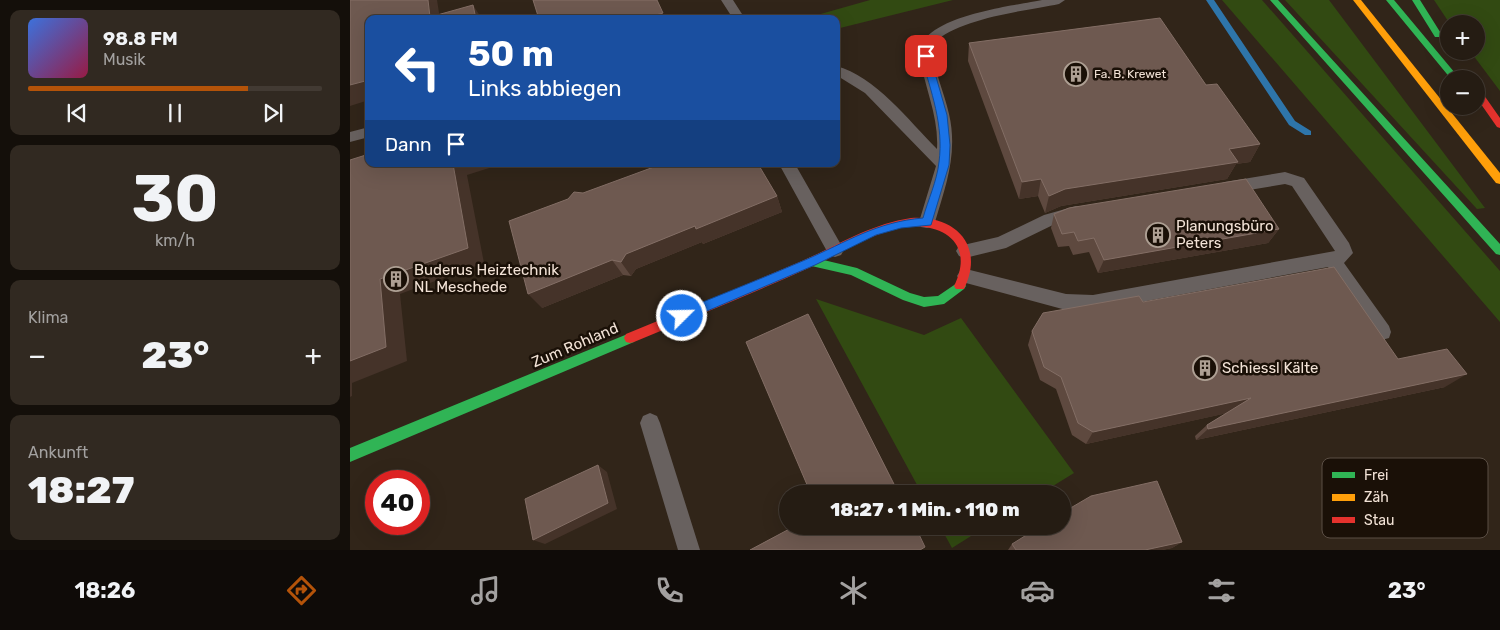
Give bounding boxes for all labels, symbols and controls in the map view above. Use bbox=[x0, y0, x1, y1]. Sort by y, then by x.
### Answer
map controls bbox=[1440, 15, 1485, 115]
button: + bbox=[1440, 15, 1485, 60]
text: 98.8 FM bbox=[103, 27, 178, 50]
text: 50 m bbox=[468, 33, 554, 75]
icon: left bbox=[385, 35, 450, 100]
pin bbox=[905, 35, 947, 77]
icon: arrive bbox=[912, 42, 940, 70]
text: Musik bbox=[103, 50, 146, 69]
building icon: Fa. B. Krewet bbox=[1063, 61, 1089, 87]
place label: Fa. B. Krewet bbox=[1094, 67, 1166, 81]
button: − bbox=[1440, 70, 1485, 115]
text: Links abbiegen bbox=[468, 75, 622, 102]
icon: previous bbox=[63, 99, 91, 127]
icon: pause bbox=[161, 99, 189, 127]
icon: next bbox=[259, 99, 287, 127]
icon: arrive bbox=[442, 130, 470, 158]
text: Dann bbox=[385, 133, 432, 156]
text: 30 bbox=[131, 160, 219, 237]
place label: Planungsbüro Peters bbox=[1176, 217, 1274, 252]
building icon: Planungsbüro Peters bbox=[1145, 222, 1171, 248]
text: km/h bbox=[155, 231, 195, 250]
place label: Buderus Heiztechnik NL Meschede bbox=[414, 261, 559, 296]
building icon: Buderus Heiztechnik NL Meschede bbox=[383, 266, 409, 292]
position arrow bbox=[655, 289, 707, 341]
text: Klima bbox=[28, 308, 68, 327]
street label: Zum Rohland bbox=[529, 319, 621, 371]
text: 23° bbox=[142, 332, 209, 378]
text: − bbox=[28, 339, 46, 372]
text: + bbox=[305, 339, 322, 372]
building icon: Schiessl Kälte bbox=[1192, 355, 1218, 381]
place label: Schiessl Kälte bbox=[1222, 359, 1319, 377]
text: Ankunft bbox=[28, 443, 88, 462]
legend bbox=[1322, 458, 1488, 538]
text: 18:27 bbox=[28, 467, 135, 513]
text: Frei bbox=[1364, 467, 1388, 484]
speed limit sign: 40 bbox=[365, 470, 430, 535]
text: Zäh bbox=[1364, 489, 1389, 506]
text: 18:27 · 1 Min. · 110 m bbox=[830, 498, 1020, 521]
text: Stau bbox=[1364, 512, 1394, 529]
icon: directions bbox=[284, 573, 319, 608]
icon: music bbox=[468, 573, 503, 608]
icon: phone bbox=[652, 573, 687, 608]
icon: climate bbox=[836, 573, 871, 608]
icon: car bbox=[1020, 573, 1055, 608]
icon: filters bbox=[1204, 573, 1239, 608]
text: 18:26 bbox=[74, 577, 135, 604]
text: 23° bbox=[1388, 577, 1426, 604]

